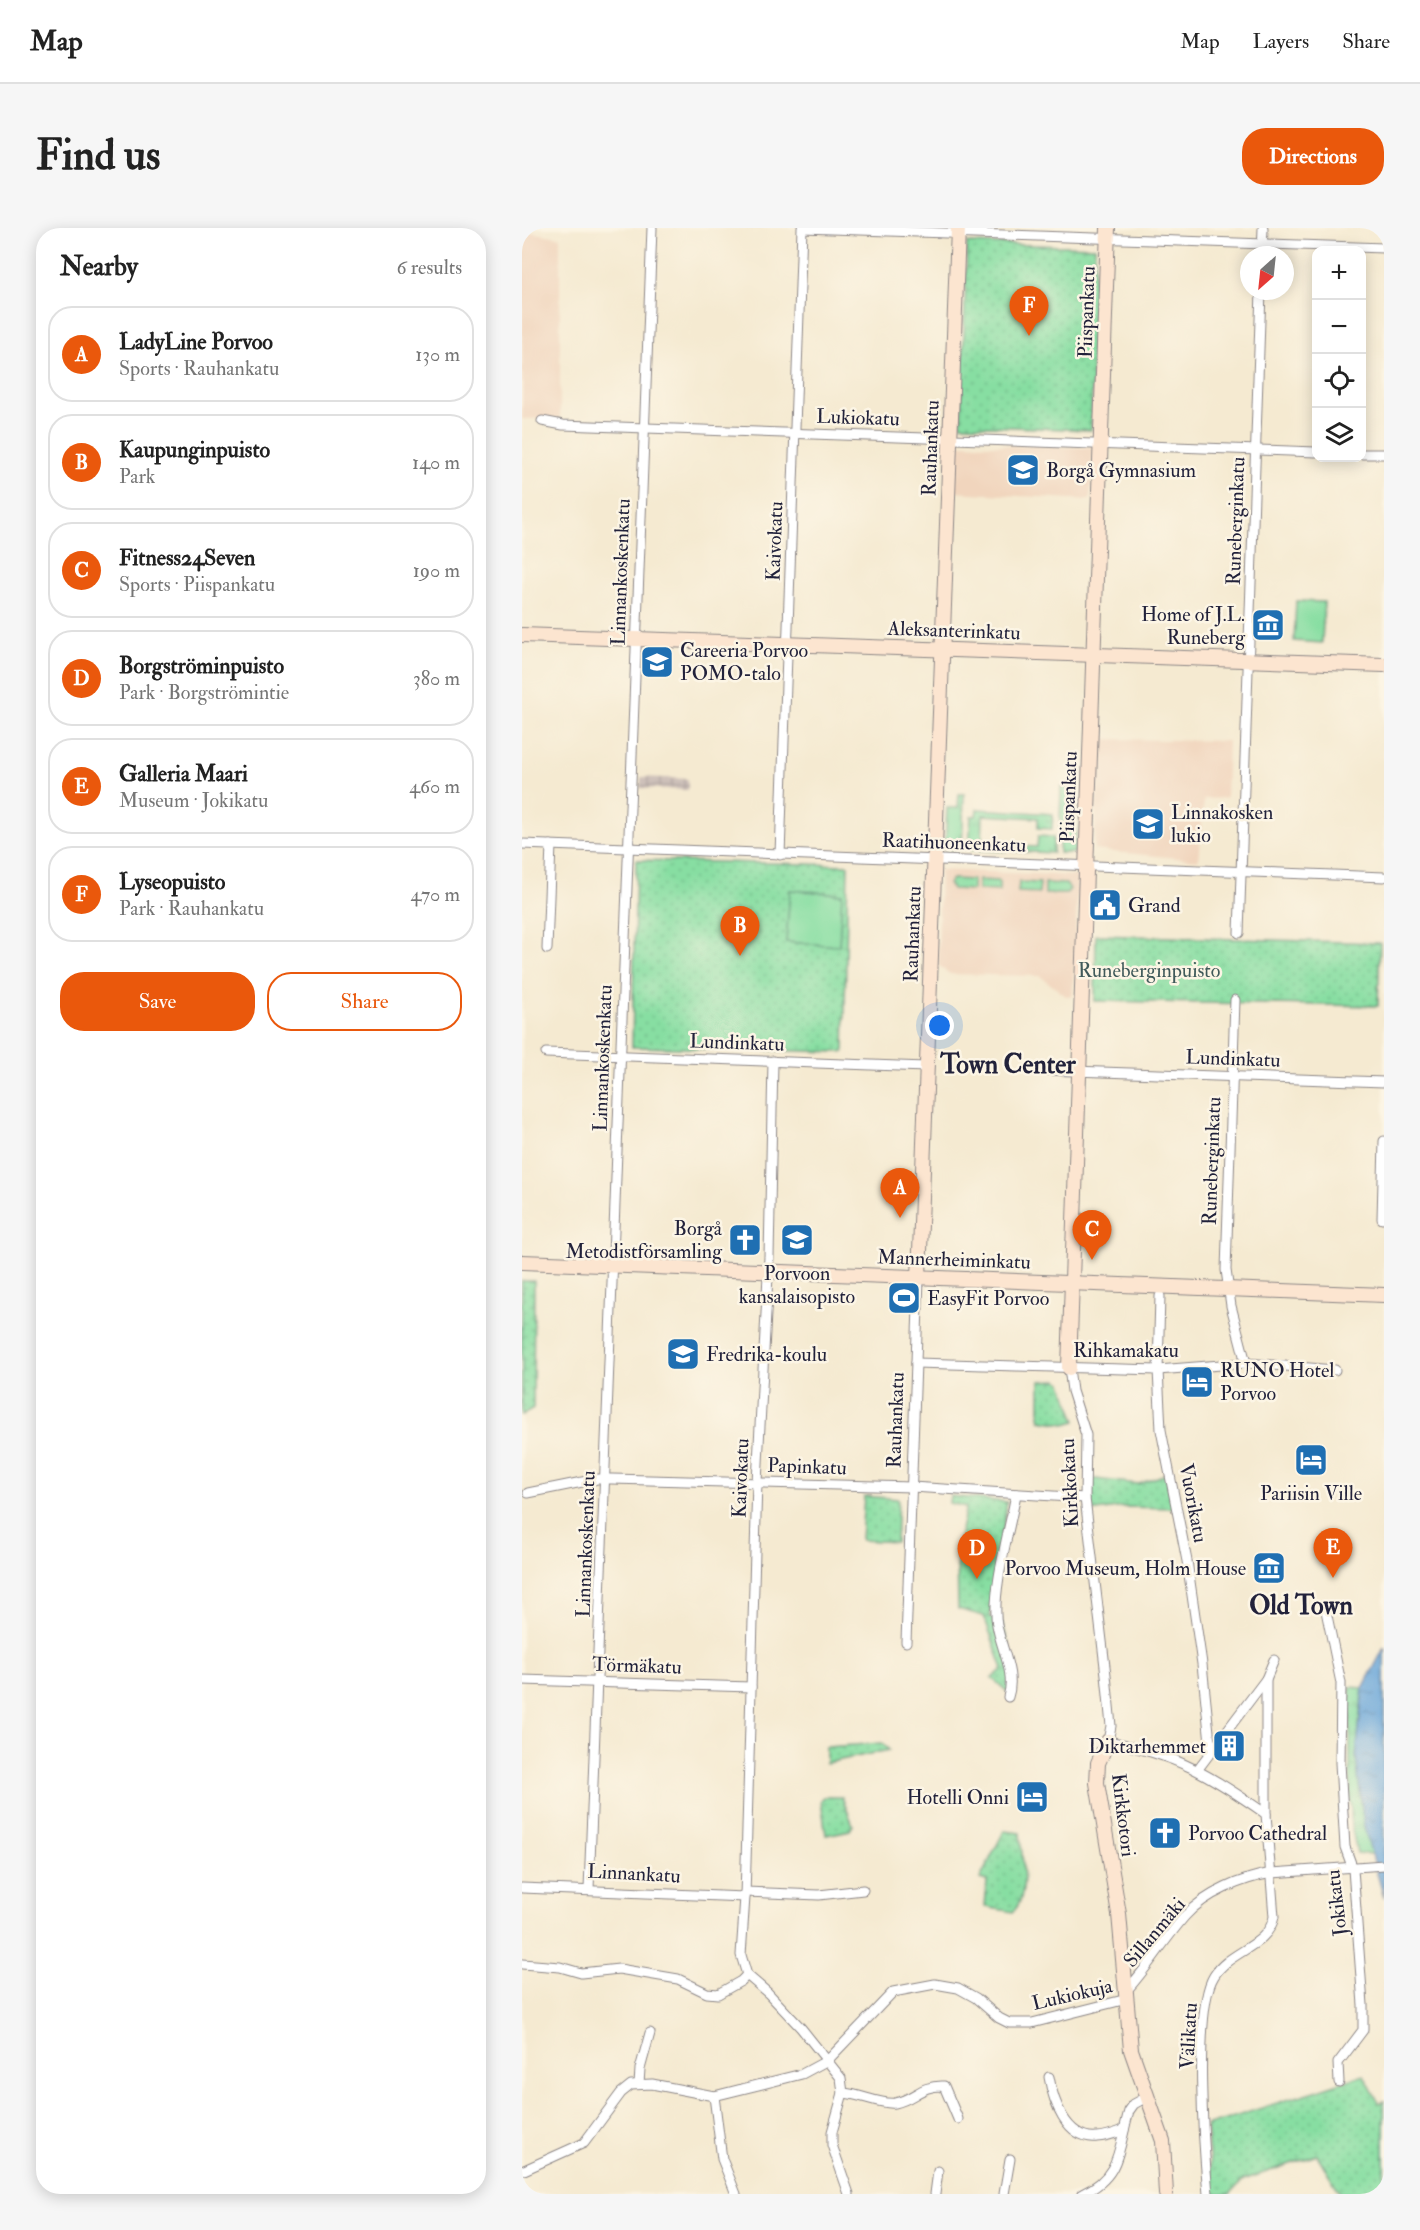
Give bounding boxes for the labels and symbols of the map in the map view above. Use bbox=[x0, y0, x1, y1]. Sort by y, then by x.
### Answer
north arrow bbox=[1240, 246, 1294, 300]
street label: Piispankatu bbox=[1072, 265, 1102, 359]
pin: F bbox=[1010, 286, 1048, 336]
street label: Rauhankatu bbox=[916, 399, 945, 497]
street label: Lukiokatu bbox=[816, 404, 900, 431]
school or university icon: Borgå Gymnasium bbox=[1005, 452, 1041, 488]
street label: Runeberginkatu bbox=[1221, 456, 1250, 586]
place label: Borgå Gymnasium bbox=[1046, 458, 1196, 483]
street label: Linnankoskenkatu bbox=[605, 498, 636, 646]
street label: Kaivokatu bbox=[761, 501, 788, 581]
place label: Home of J.L. Runeberg bbox=[1141, 602, 1246, 650]
museum icon: Home of J.L. Runeberg bbox=[1250, 607, 1286, 643]
street label: Aleksanterinkatu bbox=[886, 616, 1021, 645]
place label: Careeria Porvoo POMO-talo bbox=[680, 638, 808, 686]
school or university icon: Careeria Porvoo POMO-talo bbox=[639, 644, 675, 680]
street label: Piispankatu bbox=[1054, 750, 1084, 844]
place label: Linnakosken lukio bbox=[1171, 800, 1273, 848]
school or university icon: Linnakosken lukio bbox=[1130, 806, 1166, 842]
street label: Raatihuoneenkatu bbox=[881, 827, 1027, 858]
street label: Rauhankatu bbox=[898, 885, 927, 983]
public building icon: Grand bbox=[1087, 887, 1123, 923]
place label: Grand bbox=[1128, 893, 1181, 918]
pin: B bbox=[720, 906, 760, 956]
park label: Runeberginpuisto bbox=[1078, 958, 1220, 984]
street label: Linnankoskenkatu bbox=[587, 984, 618, 1132]
your location bbox=[925, 1011, 954, 1040]
street label: Lundinkatu bbox=[689, 1028, 785, 1057]
street label: Lundinkatu bbox=[1185, 1044, 1281, 1073]
district label: Town Center bbox=[939, 1049, 1076, 1081]
street label: Runeberginkatu bbox=[1197, 1096, 1226, 1226]
pin: A bbox=[880, 1168, 920, 1218]
pin: C bbox=[1072, 1210, 1112, 1260]
place label: Borgå Metodistförsamling bbox=[565, 1216, 723, 1264]
church icon: Borgå Metodistförsamling bbox=[727, 1222, 763, 1258]
school or university icon: Porvoon kansalaisopisto bbox=[779, 1222, 815, 1258]
street label: Mannerheiminkatu bbox=[877, 1244, 1031, 1275]
place label: Porvoon kansalaisopisto bbox=[739, 1261, 855, 1310]
sports icon: EasyFit Porvoo bbox=[886, 1280, 922, 1316]
place label: EasyFit Porvoo bbox=[927, 1286, 1049, 1311]
school or university icon: Fredrika-koulu bbox=[665, 1336, 701, 1372]
street label: Rihkamakatu bbox=[1073, 1338, 1179, 1363]
place label: Fredrika-koulu bbox=[706, 1342, 827, 1367]
place label: RUNO Hotel Porvoo bbox=[1220, 1358, 1334, 1406]
hotel icon: RUNO Hotel Porvoo bbox=[1179, 1364, 1215, 1400]
street label: Rauhankatu bbox=[881, 1371, 910, 1469]
street label: Kaivokatu bbox=[727, 1438, 754, 1518]
street label: Kirkkokatu bbox=[1055, 1438, 1084, 1528]
hotel icon: Pariisin Ville bbox=[1293, 1442, 1329, 1478]
street label: Papinkatu bbox=[767, 1453, 847, 1481]
street label: Vuorikatu bbox=[1174, 1461, 1213, 1545]
street label: Linnankoskenkatu bbox=[570, 1470, 601, 1618]
place label: Pariisin Ville bbox=[1260, 1481, 1362, 1506]
pin: E bbox=[1314, 1528, 1352, 1578]
pin: D bbox=[958, 1530, 996, 1579]
museum icon: Porvoo Museum, Holm House bbox=[1251, 1550, 1287, 1586]
place label: Porvoo Museum, Holm House bbox=[1004, 1556, 1246, 1581]
district label: Old Town bbox=[1249, 1590, 1353, 1622]
street label: Törmäkatu bbox=[592, 1651, 682, 1680]
building icon: Diktarhemmet bbox=[1211, 1728, 1247, 1764]
place label: Diktarhemmet bbox=[1088, 1734, 1207, 1759]
street label: Kirkkotori bbox=[1106, 1772, 1141, 1858]
hotel icon: Hotelli Onni bbox=[1014, 1779, 1050, 1815]
place label: Hotelli Onni bbox=[906, 1785, 1009, 1810]
church icon: Porvoo Cathedral bbox=[1147, 1815, 1183, 1851]
place label: Porvoo Cathedral bbox=[1188, 1821, 1327, 1846]
street label: Linnankatu bbox=[587, 1859, 681, 1888]
street label: Jokikatu bbox=[1320, 1868, 1353, 1939]
street label: Sillanmäki bbox=[1118, 1892, 1191, 1972]
street label: Lukiokuja bbox=[1029, 1973, 1116, 2016]
street label: Välikatu bbox=[1174, 2002, 1203, 2070]

